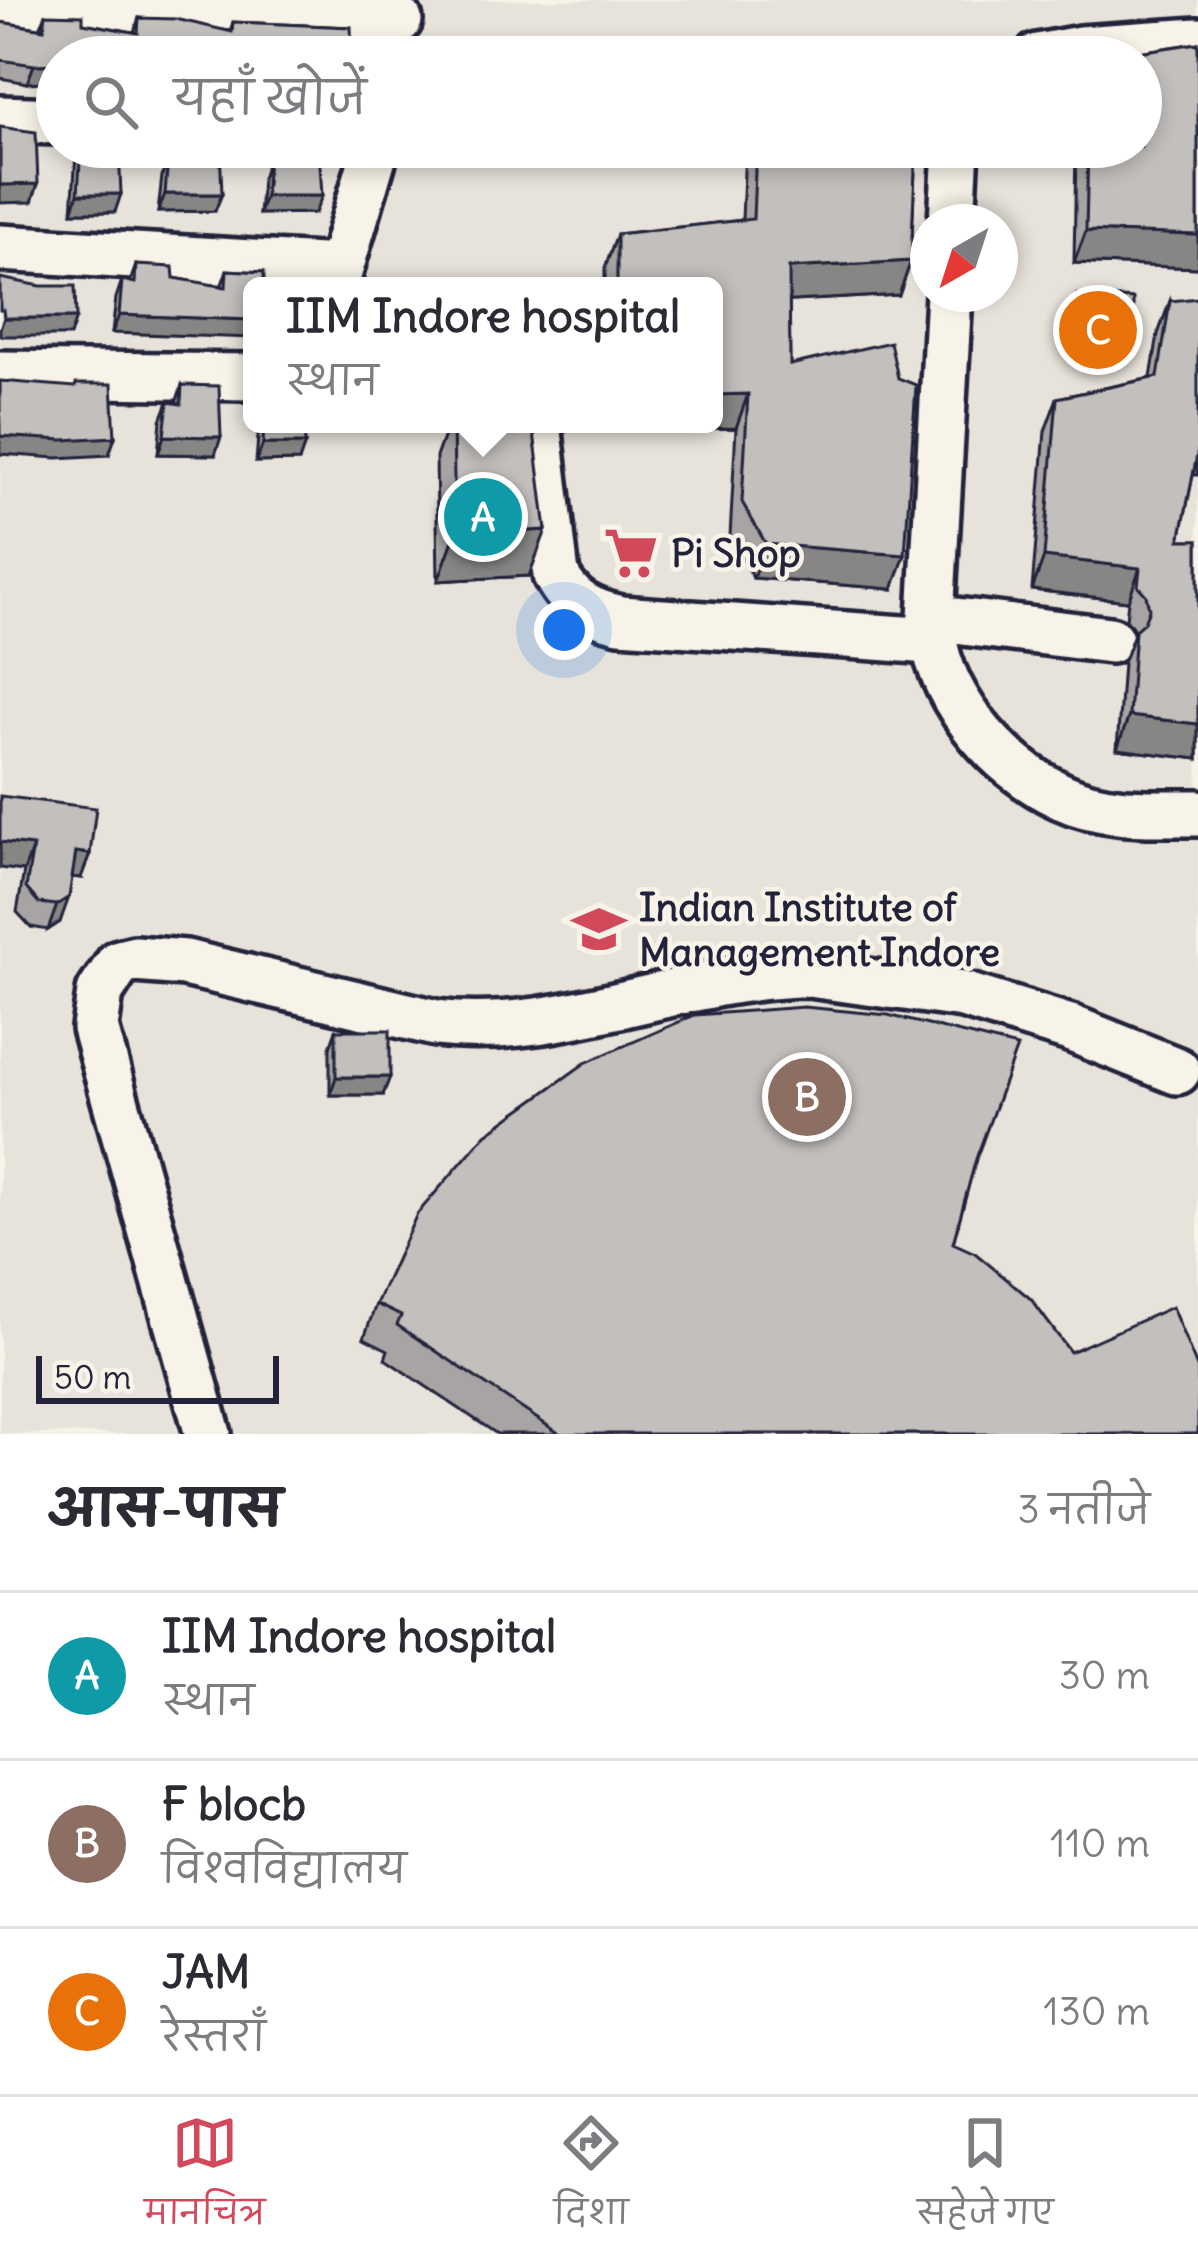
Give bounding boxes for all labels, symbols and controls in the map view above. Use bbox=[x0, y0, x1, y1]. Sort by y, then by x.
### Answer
search box bbox=[36, 36, 1162, 168]
icon: search bbox=[78, 69, 144, 135]
text: यहाँ खोजें bbox=[174, 70, 367, 126]
north arrow bbox=[910, 204, 1018, 312]
popup bbox=[243, 277, 723, 433]
pin: C bbox=[1059, 285, 1137, 375]
text: IIM Indore hospital bbox=[286, 288, 680, 344]
text: स्थान bbox=[286, 356, 378, 405]
pin: A bbox=[444, 472, 522, 562]
supermarket icon: Pi Shop bbox=[602, 524, 660, 582]
place label: Pi Shop bbox=[671, 529, 801, 578]
your location bbox=[534, 600, 594, 660]
place label: Indian Institute of Management Indore bbox=[639, 883, 1000, 977]
school or university icon: Indian Institute of Management Indore bbox=[570, 900, 628, 958]
pin: B bbox=[768, 1052, 846, 1142]
scale bar bbox=[36, 1350, 279, 1403]
text: 50 m bbox=[54, 1356, 131, 1398]
text: आस-पास bbox=[48, 1476, 282, 1540]
text: 3 नतीजे bbox=[1017, 1485, 1150, 1534]
text: IIM Indore hospital bbox=[162, 1608, 556, 1664]
text: A bbox=[74, 1651, 100, 1700]
text: 30 m bbox=[1059, 1651, 1150, 1700]
text: स्थान bbox=[162, 1676, 254, 1725]
text: F blocb bbox=[162, 1776, 306, 1832]
text: B bbox=[74, 1819, 100, 1868]
text: 110 m bbox=[1050, 1819, 1150, 1868]
text: विश्वविद्यालय bbox=[162, 1844, 407, 1893]
text: JAM bbox=[162, 1944, 251, 2000]
text: C bbox=[74, 1987, 100, 2036]
text: 130 m bbox=[1043, 1987, 1150, 2036]
text: रेस्तराँ bbox=[162, 2012, 266, 2061]
tab: मानचित्र bbox=[144, 2110, 265, 2249]
tab: दिशा bbox=[554, 2110, 629, 2249]
tab: सहेजे गए bbox=[917, 2110, 1054, 2249]

